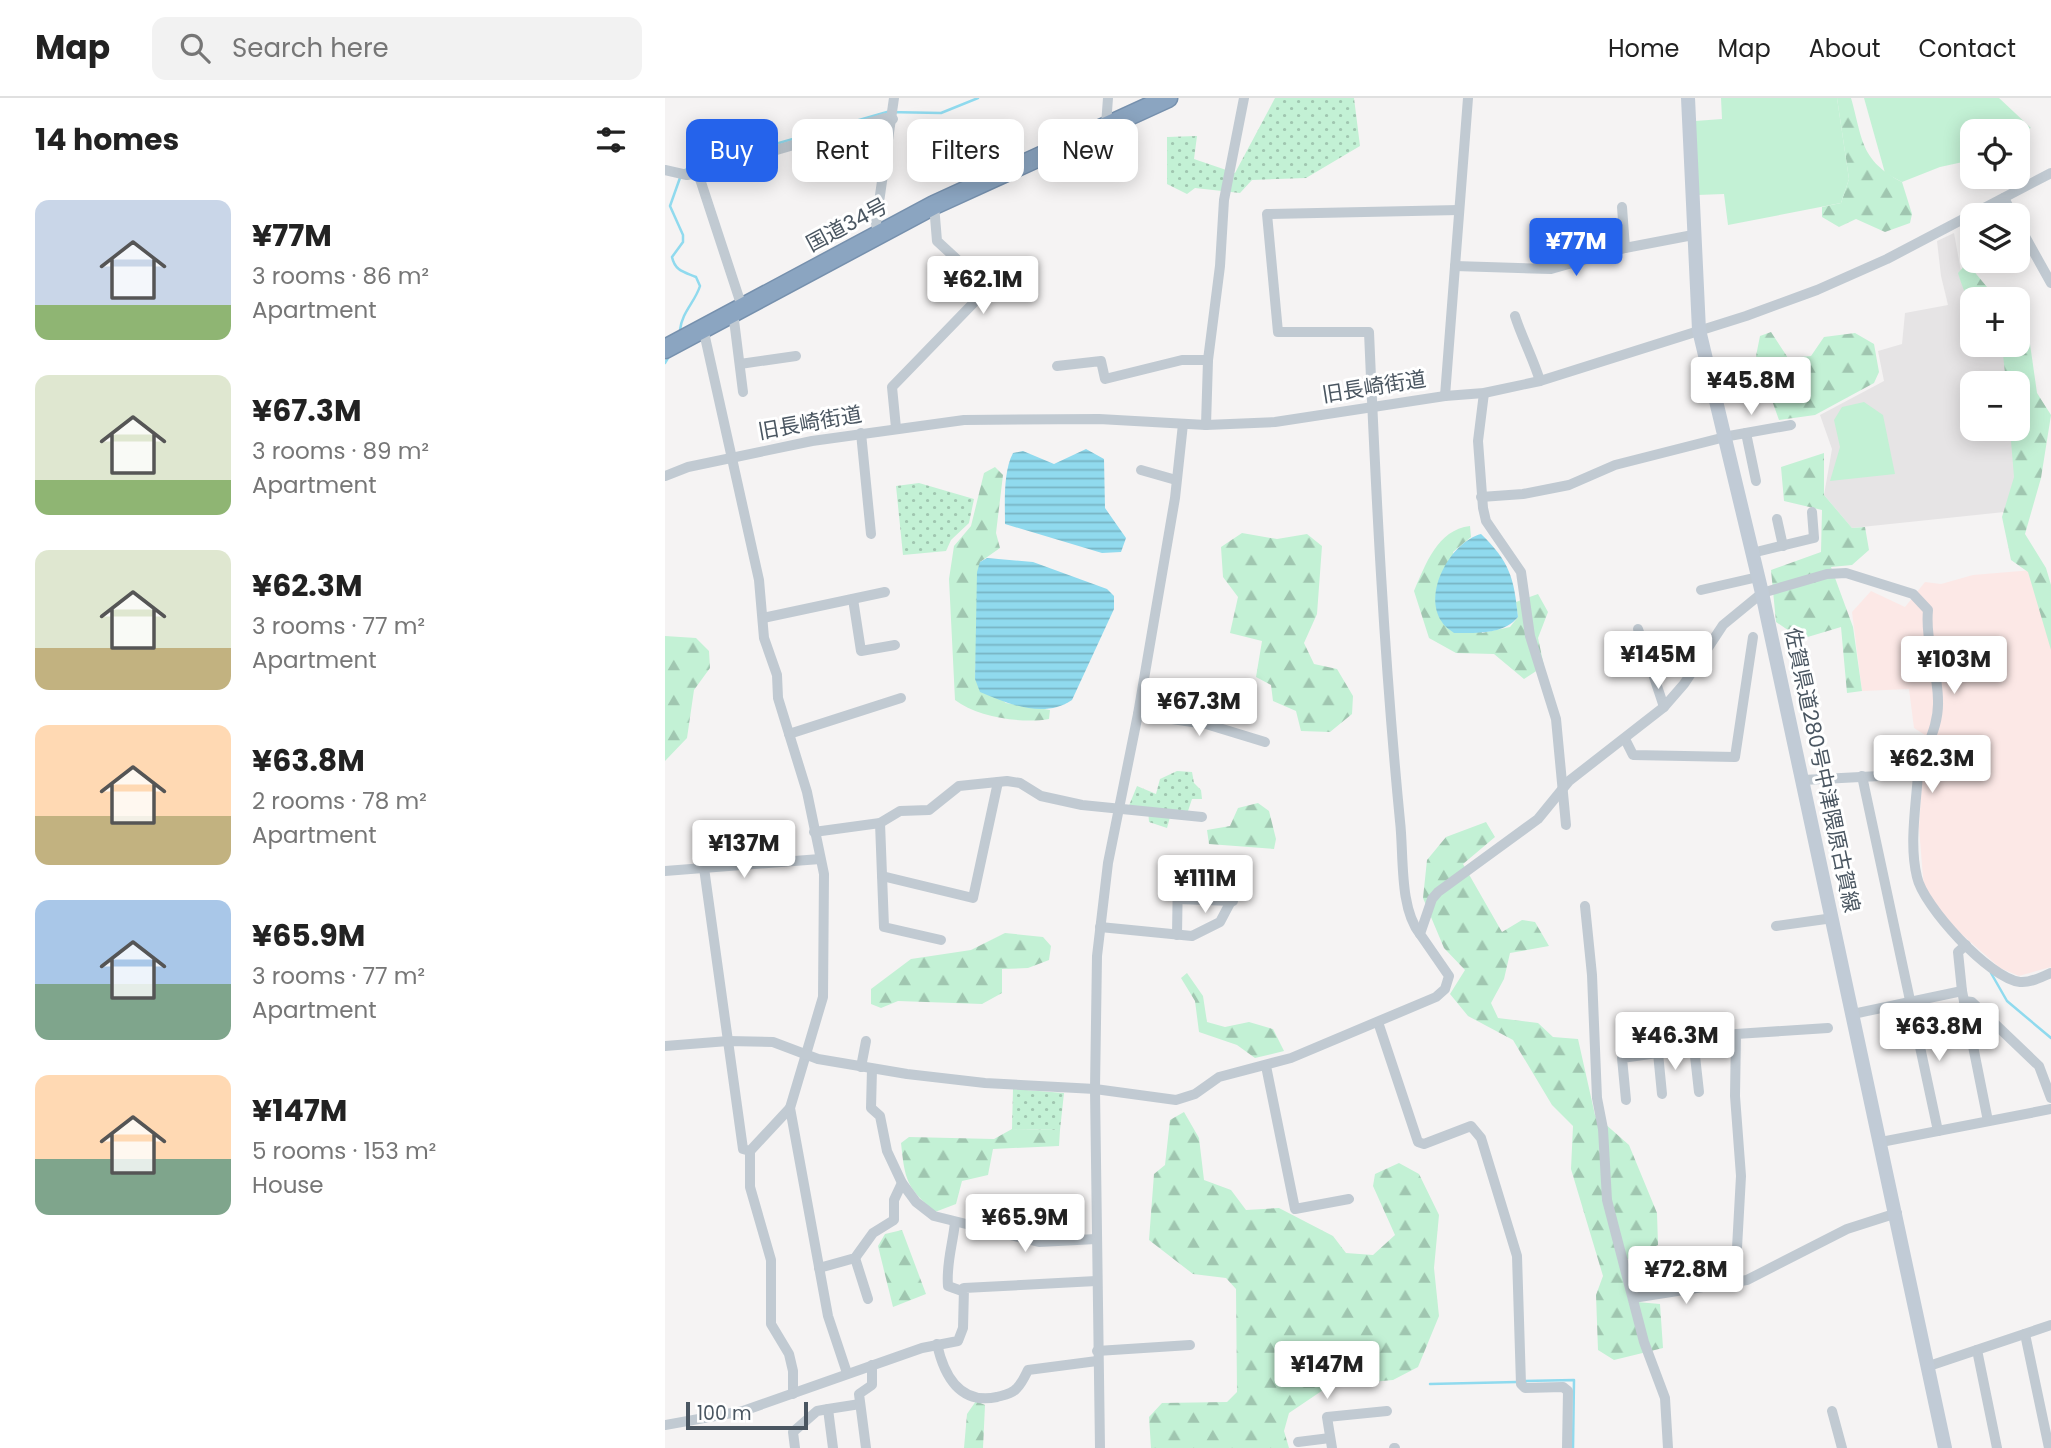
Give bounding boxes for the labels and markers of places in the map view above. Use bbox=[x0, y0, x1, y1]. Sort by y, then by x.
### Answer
pin: ¥77M bbox=[1535, 218, 1617, 278]
pin: ¥62.1M bbox=[926, 256, 1040, 316]
pin: ¥45.8M bbox=[1694, 358, 1808, 417]
pin: ¥145M bbox=[1609, 632, 1707, 691]
pin: ¥103M bbox=[1905, 636, 2003, 696]
pin: ¥67.3M bbox=[1142, 678, 1256, 738]
pin: ¥62.3M bbox=[1875, 736, 1989, 795]
pin: ¥137M bbox=[695, 820, 793, 880]
pin: ¥111M bbox=[1156, 856, 1254, 915]
pin: ¥63.8M bbox=[1882, 1004, 1996, 1063]
pin: ¥46.3M bbox=[1618, 1012, 1732, 1072]
pin: ¥65.9M bbox=[968, 1194, 1082, 1254]
pin: ¥72.8M bbox=[1629, 1246, 1743, 1306]
pin: ¥147M bbox=[1278, 1342, 1376, 1401]

